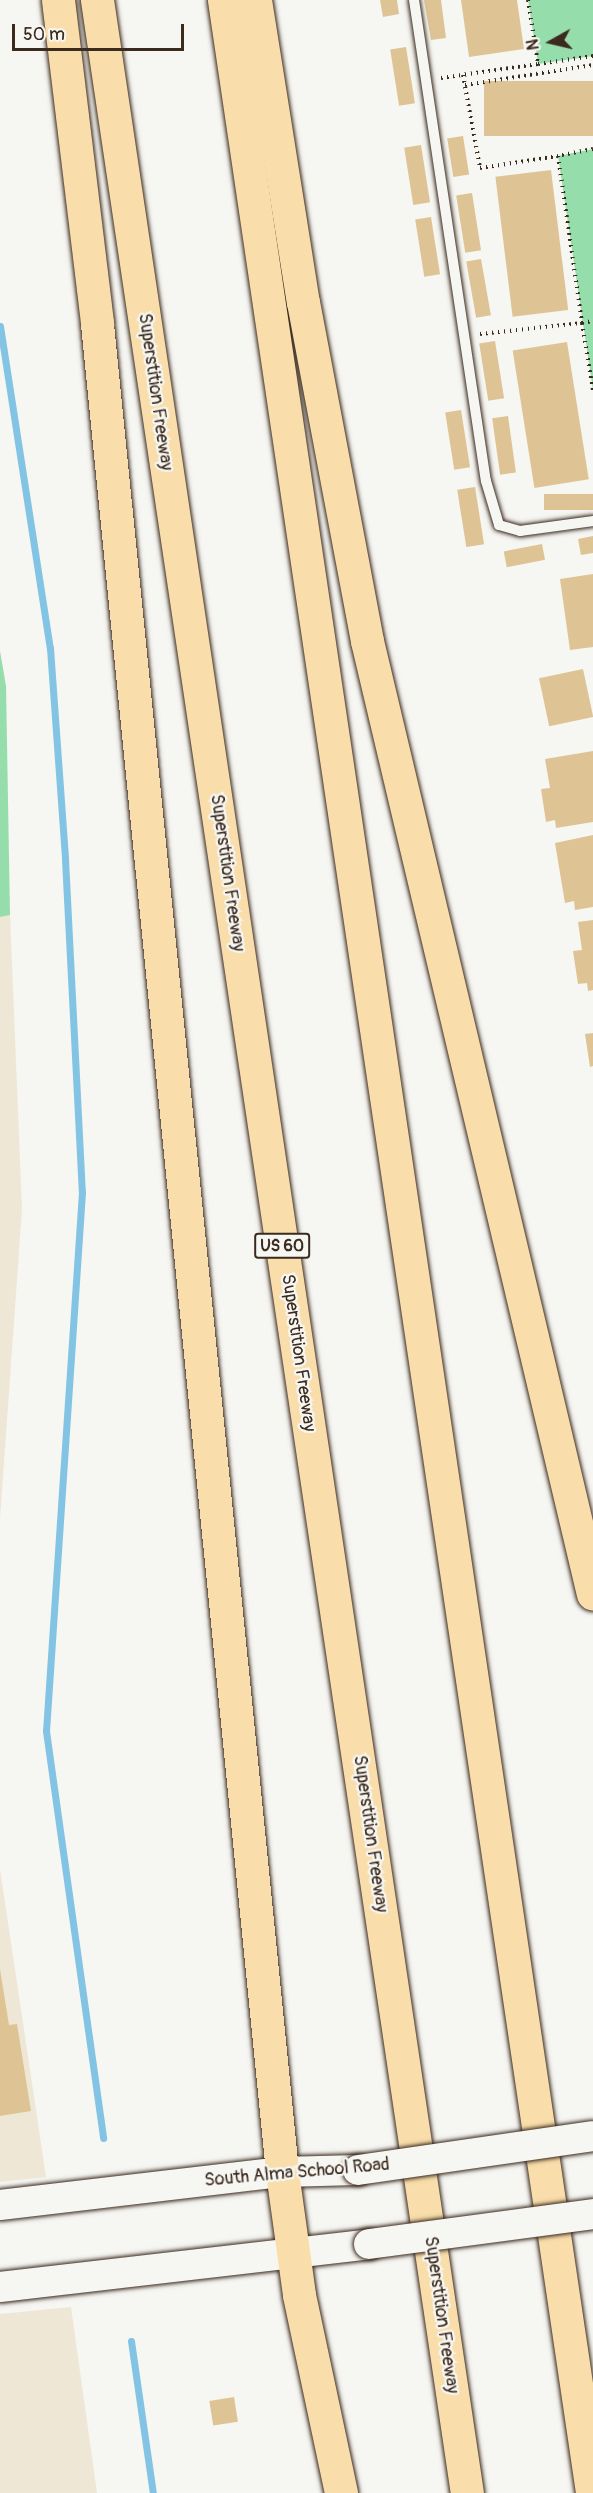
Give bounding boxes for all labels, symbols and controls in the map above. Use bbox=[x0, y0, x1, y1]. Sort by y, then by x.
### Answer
scale bar bbox=[15, 12, 188, 50]
north arrow bbox=[521, 12, 581, 72]
text: 50 m bbox=[23, 23, 65, 46]
text: N bbox=[523, 38, 544, 51]
street label: Superstition Freeway bbox=[133, 312, 177, 472]
street label: Superstition Freeway bbox=[205, 793, 249, 953]
road number: US 60 bbox=[254, 1233, 310, 1259]
street label: Superstition Freeway bbox=[276, 1273, 320, 1433]
street label: Superstition Freeway bbox=[348, 1754, 392, 1914]
street label: South Alma School Road bbox=[203, 2154, 391, 2192]
street label: Superstition Freeway bbox=[419, 2235, 463, 2395]

